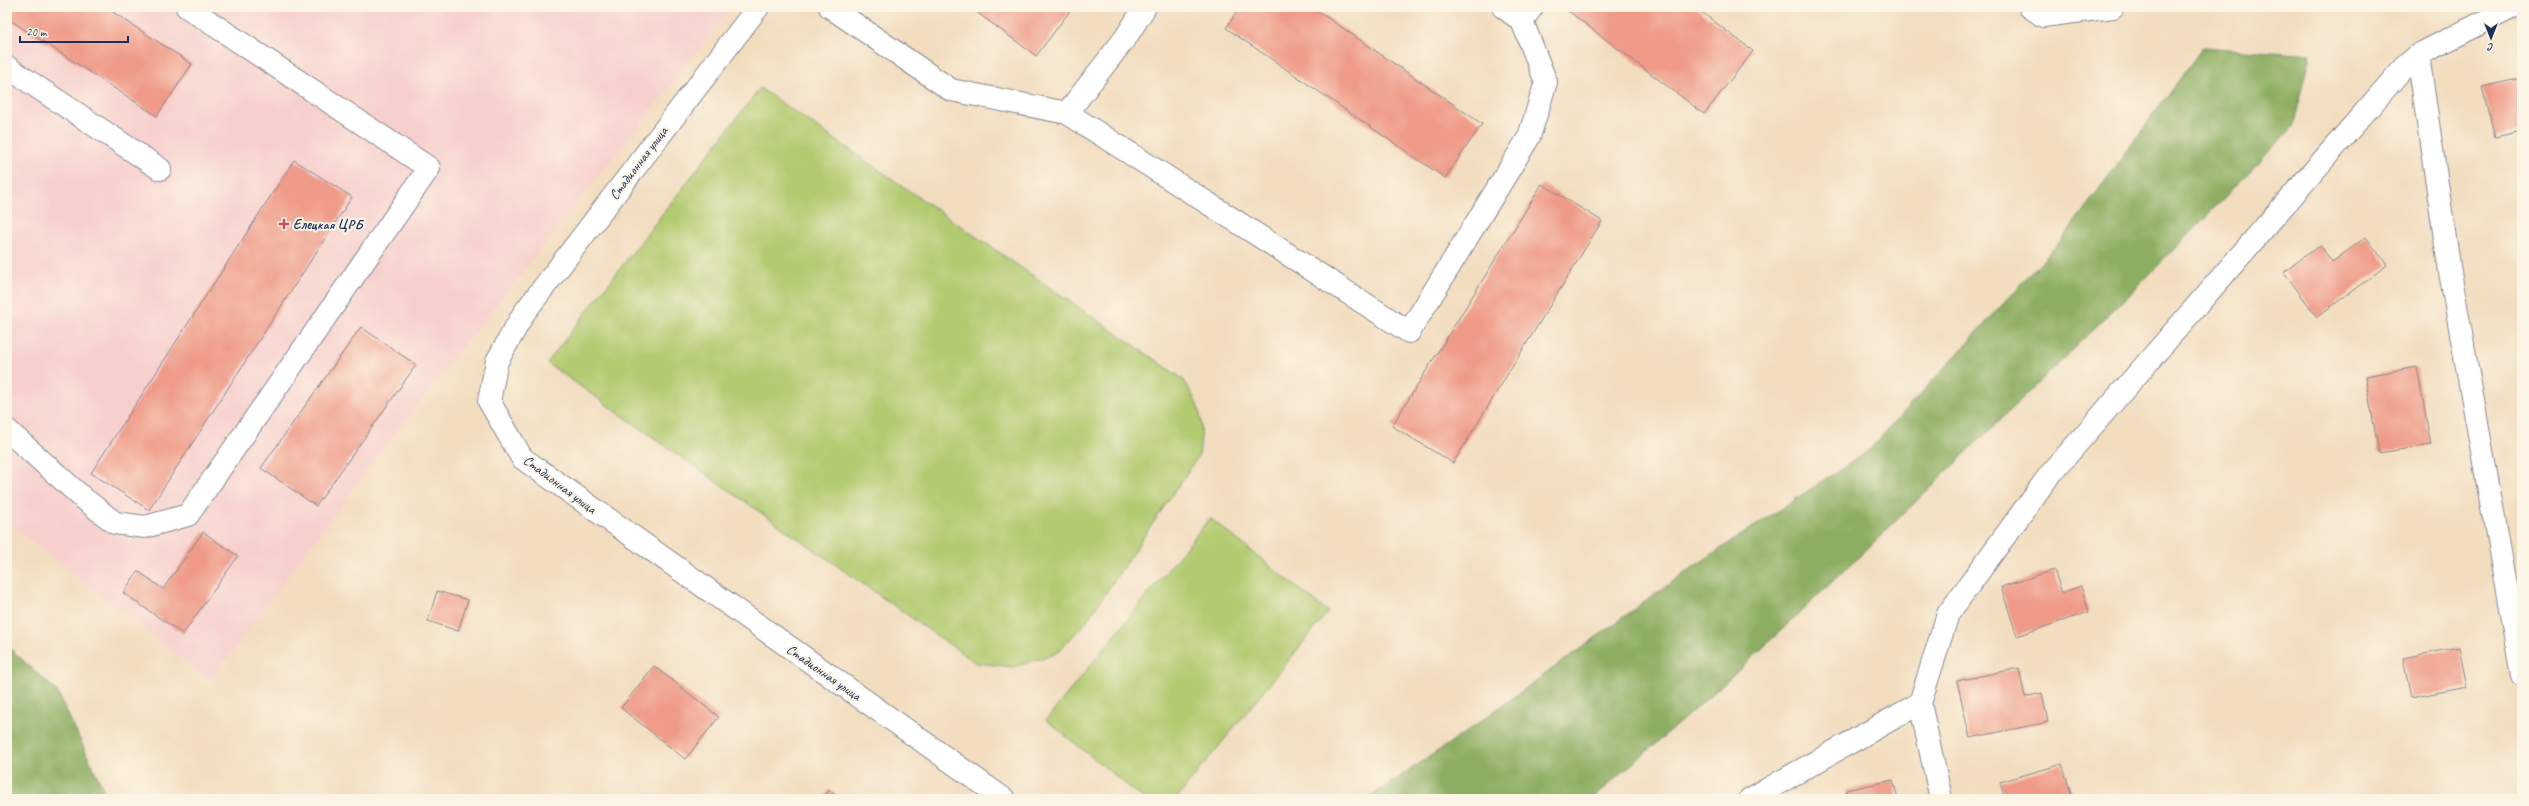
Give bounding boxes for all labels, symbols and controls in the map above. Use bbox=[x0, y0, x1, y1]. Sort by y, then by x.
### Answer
scale bar bbox=[20, 18, 128, 44]
north arrow bbox=[2471, 18, 2511, 58]
text: 20 m bbox=[26, 24, 48, 40]
text: С bbox=[2487, 41, 2494, 55]
street label: Стадионная улица bbox=[605, 122, 672, 203]
place label: Елецкая ЦРБ bbox=[293, 216, 364, 233]
marker: Елецкая ЦРБ bbox=[278, 218, 290, 230]
street label: Стадионная улица bbox=[520, 451, 601, 518]
street label: Стадионная улица bbox=[783, 641, 865, 705]

